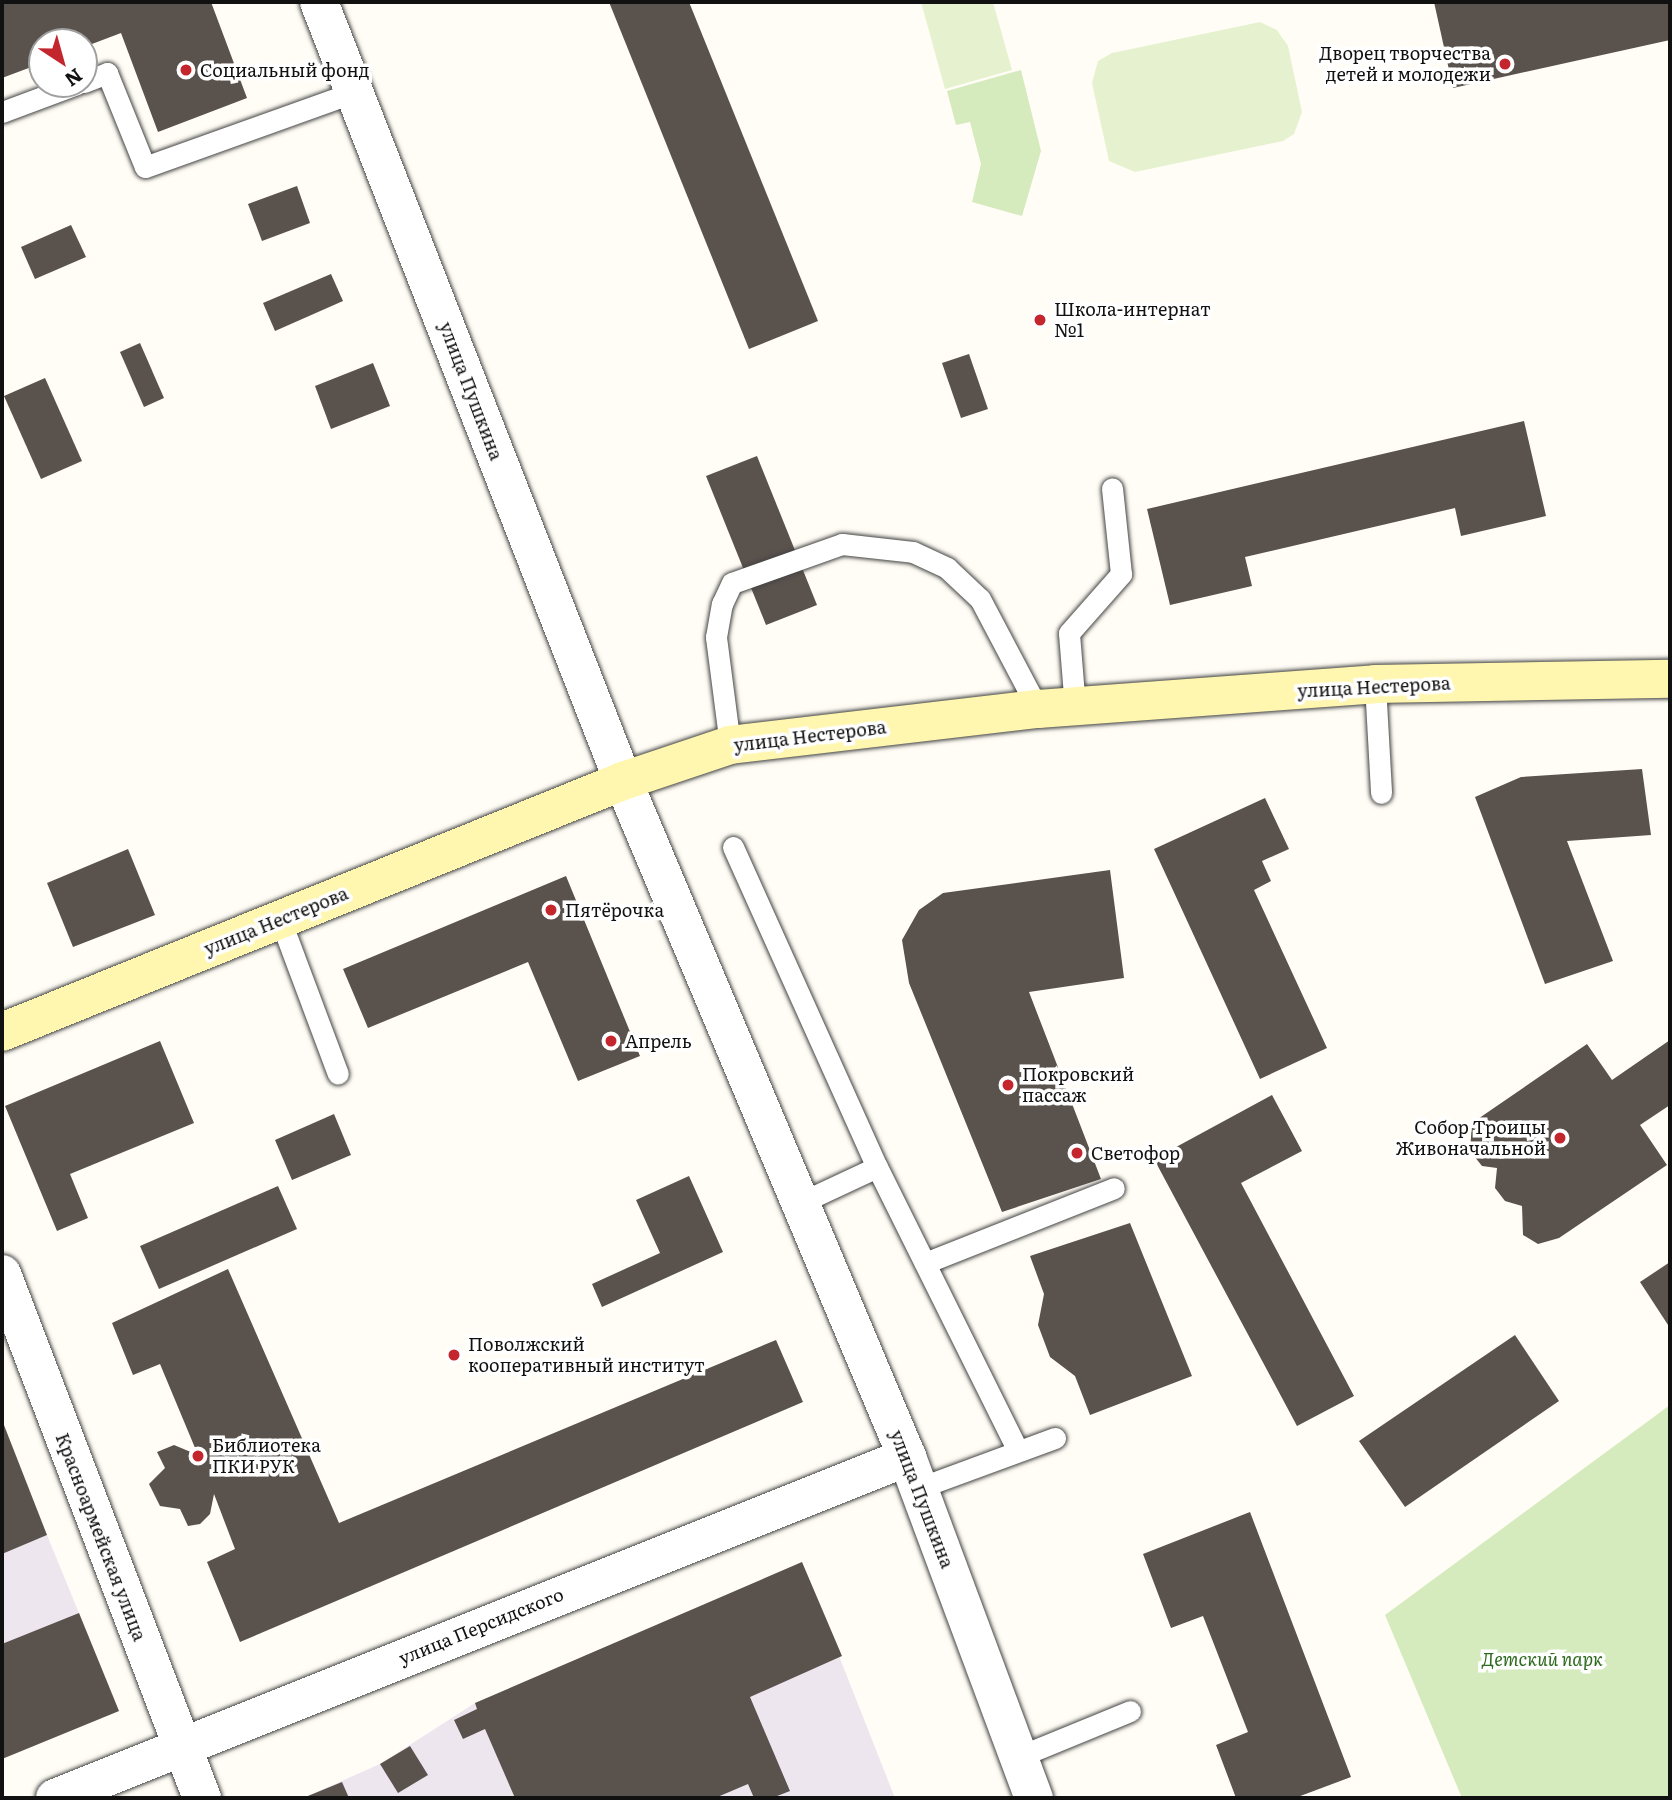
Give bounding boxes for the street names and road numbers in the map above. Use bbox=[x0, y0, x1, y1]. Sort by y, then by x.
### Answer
street label: улица Пушкина bbox=[435, 319, 507, 463]
street label: улица Нестерова bbox=[1297, 672, 1451, 702]
street label: улица Нестерова bbox=[732, 716, 888, 756]
street label: улица Нестерова bbox=[201, 882, 351, 960]
street label: улица Пушкина bbox=[886, 1427, 958, 1571]
street label: Красноармейская улица bbox=[51, 1430, 151, 1644]
street label: улица Персидского bbox=[395, 1583, 567, 1669]

